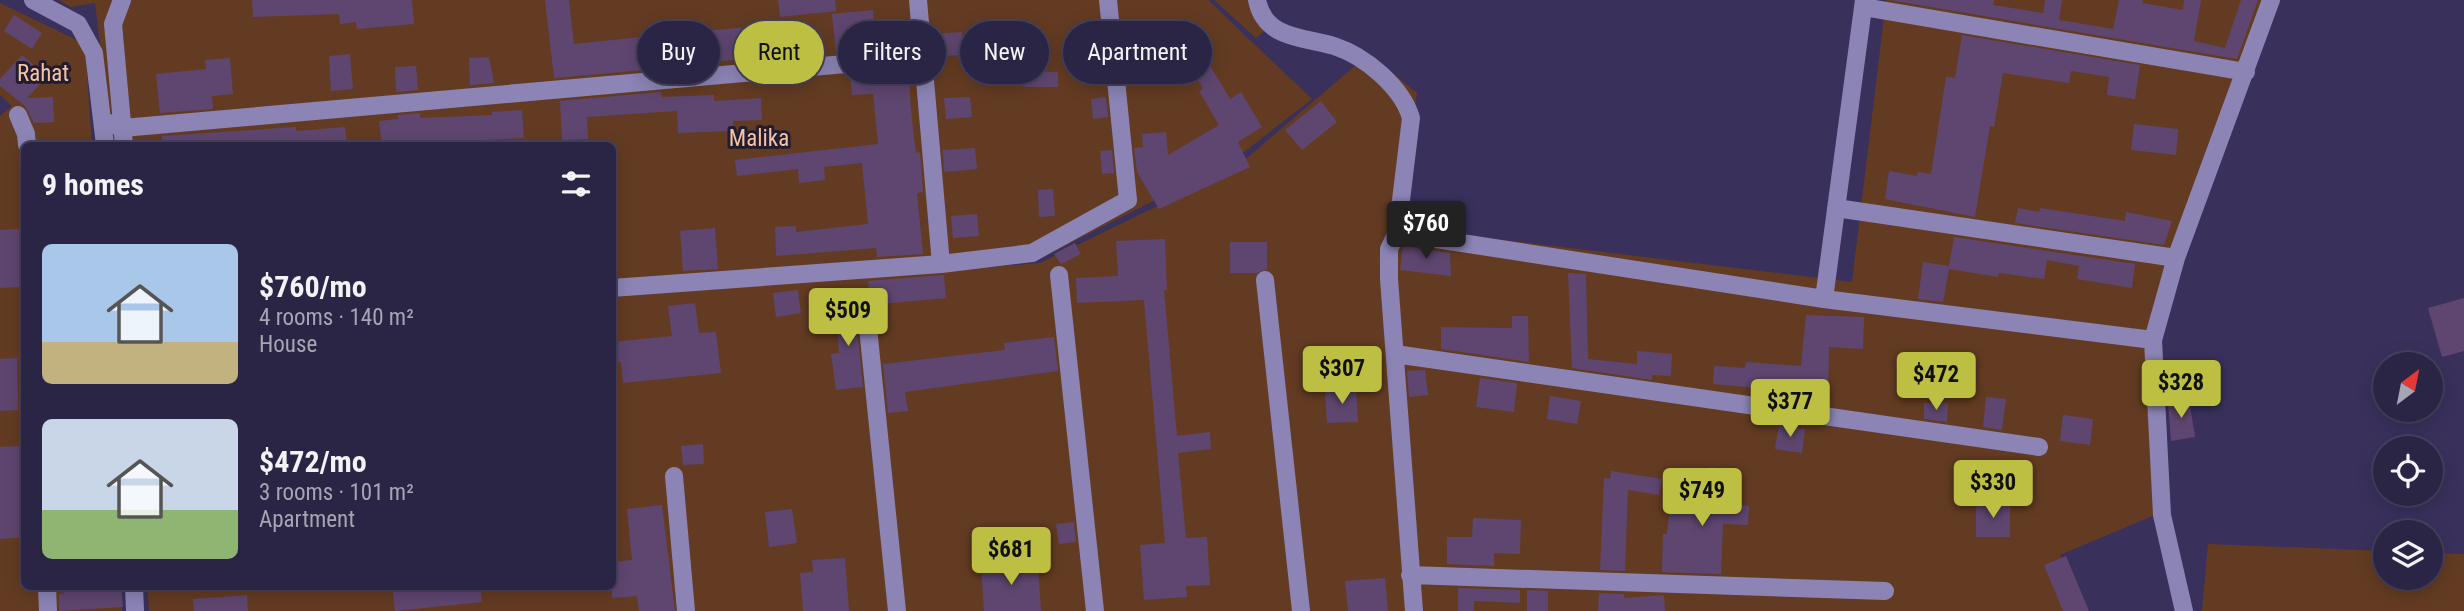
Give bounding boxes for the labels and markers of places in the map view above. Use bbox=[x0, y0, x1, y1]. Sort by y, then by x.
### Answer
pin: $760 bbox=[1385, 202, 1467, 261]
pin: $509 bbox=[807, 288, 889, 348]
pin: $307 bbox=[1301, 346, 1383, 406]
pin: $472 bbox=[1895, 352, 1977, 412]
pin: $328 bbox=[2140, 360, 2222, 420]
pin: $377 bbox=[1749, 380, 1831, 439]
pin: $330 bbox=[1952, 461, 2034, 520]
pin: $749 bbox=[1661, 468, 1743, 528]
pin: $681 bbox=[970, 528, 1052, 587]

